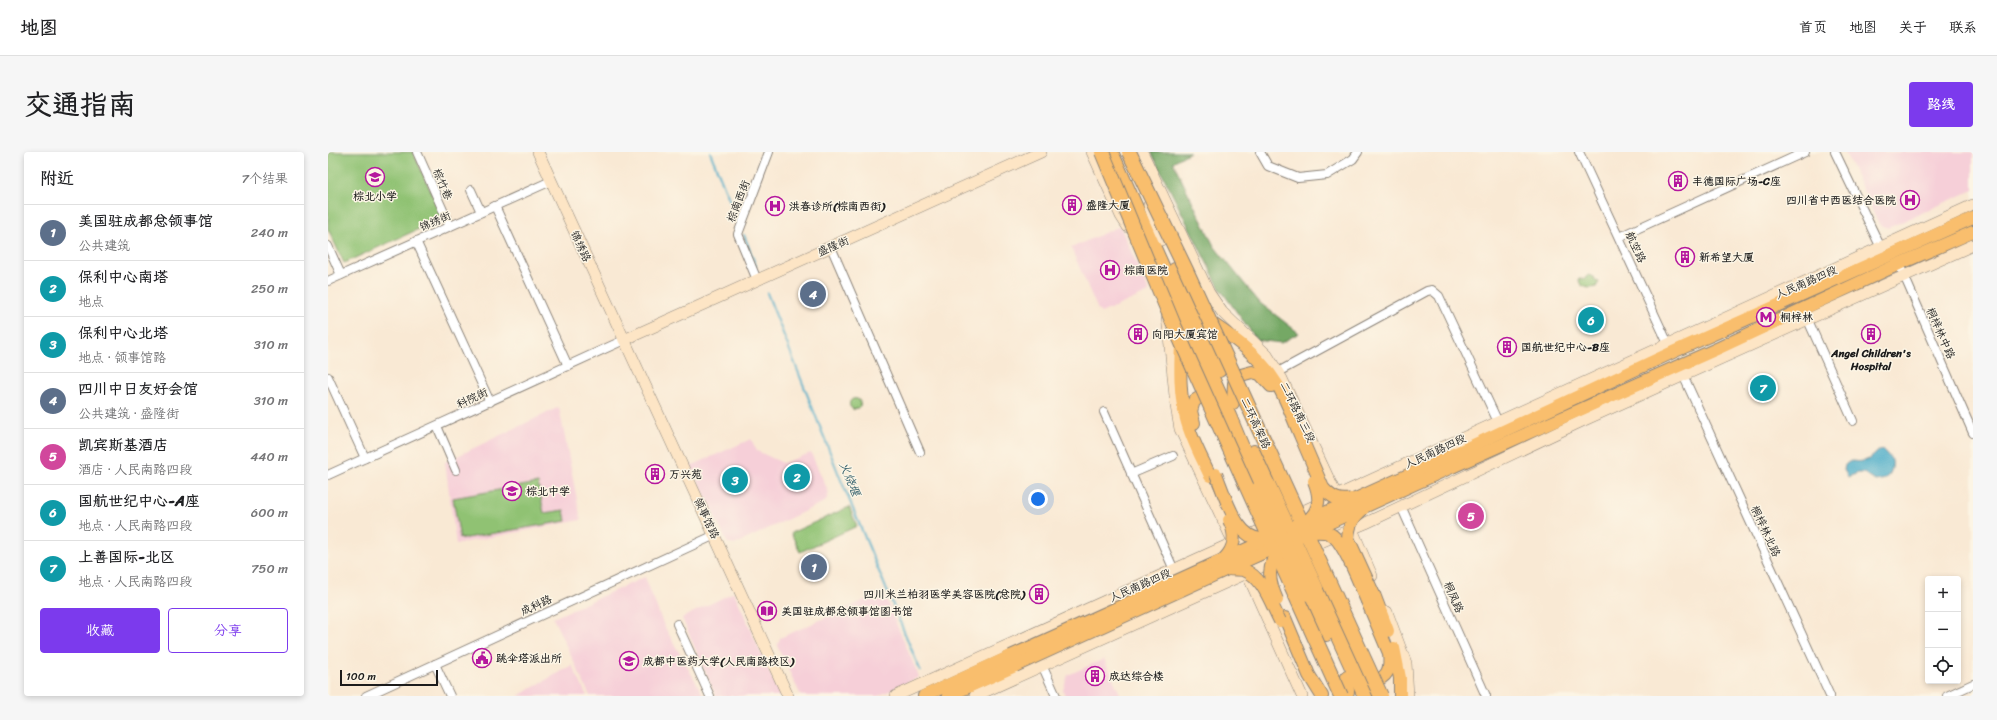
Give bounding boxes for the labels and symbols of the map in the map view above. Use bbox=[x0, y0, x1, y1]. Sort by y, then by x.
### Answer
street label: 棕竹巷 bbox=[427, 165, 458, 203]
school or university icon: 棕北小学 bbox=[364, 166, 386, 188]
building icon: 丰德国际广场-C座 bbox=[1667, 170, 1689, 192]
place label: 丰德国际广场-C座 bbox=[1692, 172, 1781, 191]
street label: 棕南西街 bbox=[722, 176, 756, 225]
place label: 棕北小学 bbox=[353, 187, 397, 206]
hospital icon: 四川省中西医结合医院 bbox=[1899, 189, 1921, 211]
place label: 四川省中西医结合医院 bbox=[1786, 191, 1896, 210]
building icon: 盛隆大厦 bbox=[1061, 194, 1083, 216]
hospital icon: 洪春诊所(棕南西街) bbox=[764, 195, 786, 217]
place label: 盛隆大厦 bbox=[1086, 196, 1130, 215]
place label: 洪春诊所(棕南西街) bbox=[789, 197, 886, 216]
street label: 锦绣街 bbox=[416, 206, 455, 237]
street label: 锦绣路 bbox=[565, 227, 596, 265]
street label: 航空路 bbox=[1620, 228, 1651, 266]
street label: 盛隆街 bbox=[814, 231, 853, 262]
building icon: 新希望大厦 bbox=[1674, 246, 1696, 268]
place label: 新希望大厦 bbox=[1699, 248, 1754, 267]
hospital icon: 棕南医院 bbox=[1099, 259, 1121, 281]
street label: 人民南路四段 bbox=[1772, 260, 1840, 305]
place label: 棕南医院 bbox=[1124, 261, 1168, 280]
pin: 4 bbox=[800, 279, 826, 309]
street label: 桐梓林中路 bbox=[1921, 304, 1960, 362]
pin: 6 bbox=[1578, 305, 1604, 335]
metro station icon: 桐梓林 bbox=[1755, 306, 1777, 328]
place label: 桐梓林 bbox=[1780, 308, 1813, 327]
building icon: 向阳大厦宾馆 bbox=[1127, 323, 1149, 345]
building icon: Angel Children's Hospital bbox=[1860, 323, 1882, 345]
place label: 向阳大厦宾馆 bbox=[1152, 325, 1218, 344]
building icon: 国航世纪中心-B座 bbox=[1496, 336, 1518, 358]
place label: 国航世纪中心-B座 bbox=[1521, 338, 1610, 357]
place label: Angel Children's Hospital bbox=[1830, 344, 1911, 376]
pin: 7 bbox=[1750, 373, 1776, 403]
street label: 二环路南三段 bbox=[1275, 378, 1321, 446]
street label: 科院街 bbox=[453, 382, 492, 414]
street label: 二环高架路 bbox=[1235, 394, 1276, 452]
street label: 人民南路四段 bbox=[1401, 429, 1469, 474]
water label: 火烧堰 bbox=[833, 458, 868, 502]
pin: 2 bbox=[784, 462, 810, 492]
building icon: 万兴苑 bbox=[644, 463, 666, 485]
place label: 万兴苑 bbox=[669, 465, 702, 484]
pin: 3 bbox=[722, 465, 748, 495]
school or university icon: 棕北中学 bbox=[501, 480, 523, 502]
place label: 棕北中学 bbox=[526, 482, 570, 501]
your location bbox=[1028, 489, 1048, 509]
street label: 领事馆路 bbox=[689, 494, 724, 542]
pin: 5 bbox=[1458, 501, 1484, 531]
street label: 桐梓林北路 bbox=[1745, 502, 1786, 560]
pin: 1 bbox=[801, 552, 827, 582]
street label: 人民南路四段 bbox=[1106, 563, 1174, 608]
street label: 桐凤路 bbox=[1438, 578, 1469, 616]
building icon: 四川米兰柏羽医学美容医院(总院) bbox=[1028, 583, 1050, 605]
place label: 四川米兰柏羽医学美容医院(总院) bbox=[863, 585, 1026, 604]
street label: 成科路 bbox=[517, 590, 555, 621]
library icon: 美国驻成都总领事馆图书馆 bbox=[756, 600, 778, 622]
place label: 美国驻成都总领事馆图书馆 bbox=[781, 602, 913, 621]
public building icon: 跳伞塔派出所 bbox=[471, 647, 493, 669]
place label: 跳伞塔派出所 bbox=[496, 649, 562, 668]
school or university icon: 成都中医药大学(人民南路校区) bbox=[618, 650, 640, 672]
place label: 成都中医药大学(人民南路校区) bbox=[643, 652, 795, 671]
building icon: 成达综合楼 bbox=[1084, 665, 1106, 687]
place label: 成达综合楼 bbox=[1109, 667, 1164, 686]
scale bar bbox=[340, 668, 438, 687]

